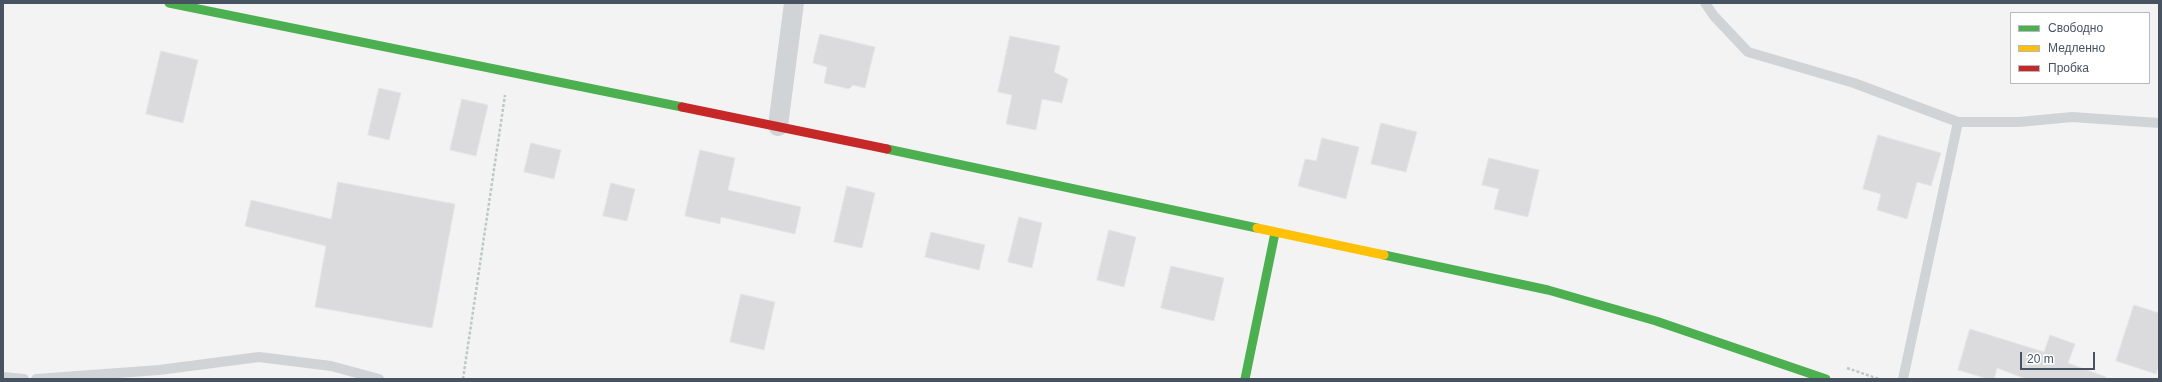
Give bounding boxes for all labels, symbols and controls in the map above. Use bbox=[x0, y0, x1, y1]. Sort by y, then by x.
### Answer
legend bbox=[2010, 12, 2150, 84]
text: Свободно bbox=[2048, 21, 2103, 35]
text: Медленно bbox=[2048, 41, 2105, 55]
text: Пробка bbox=[2048, 61, 2089, 75]
scale bar bbox=[2022, 344, 2097, 370]
text: 20 m bbox=[2027, 352, 2054, 366]

